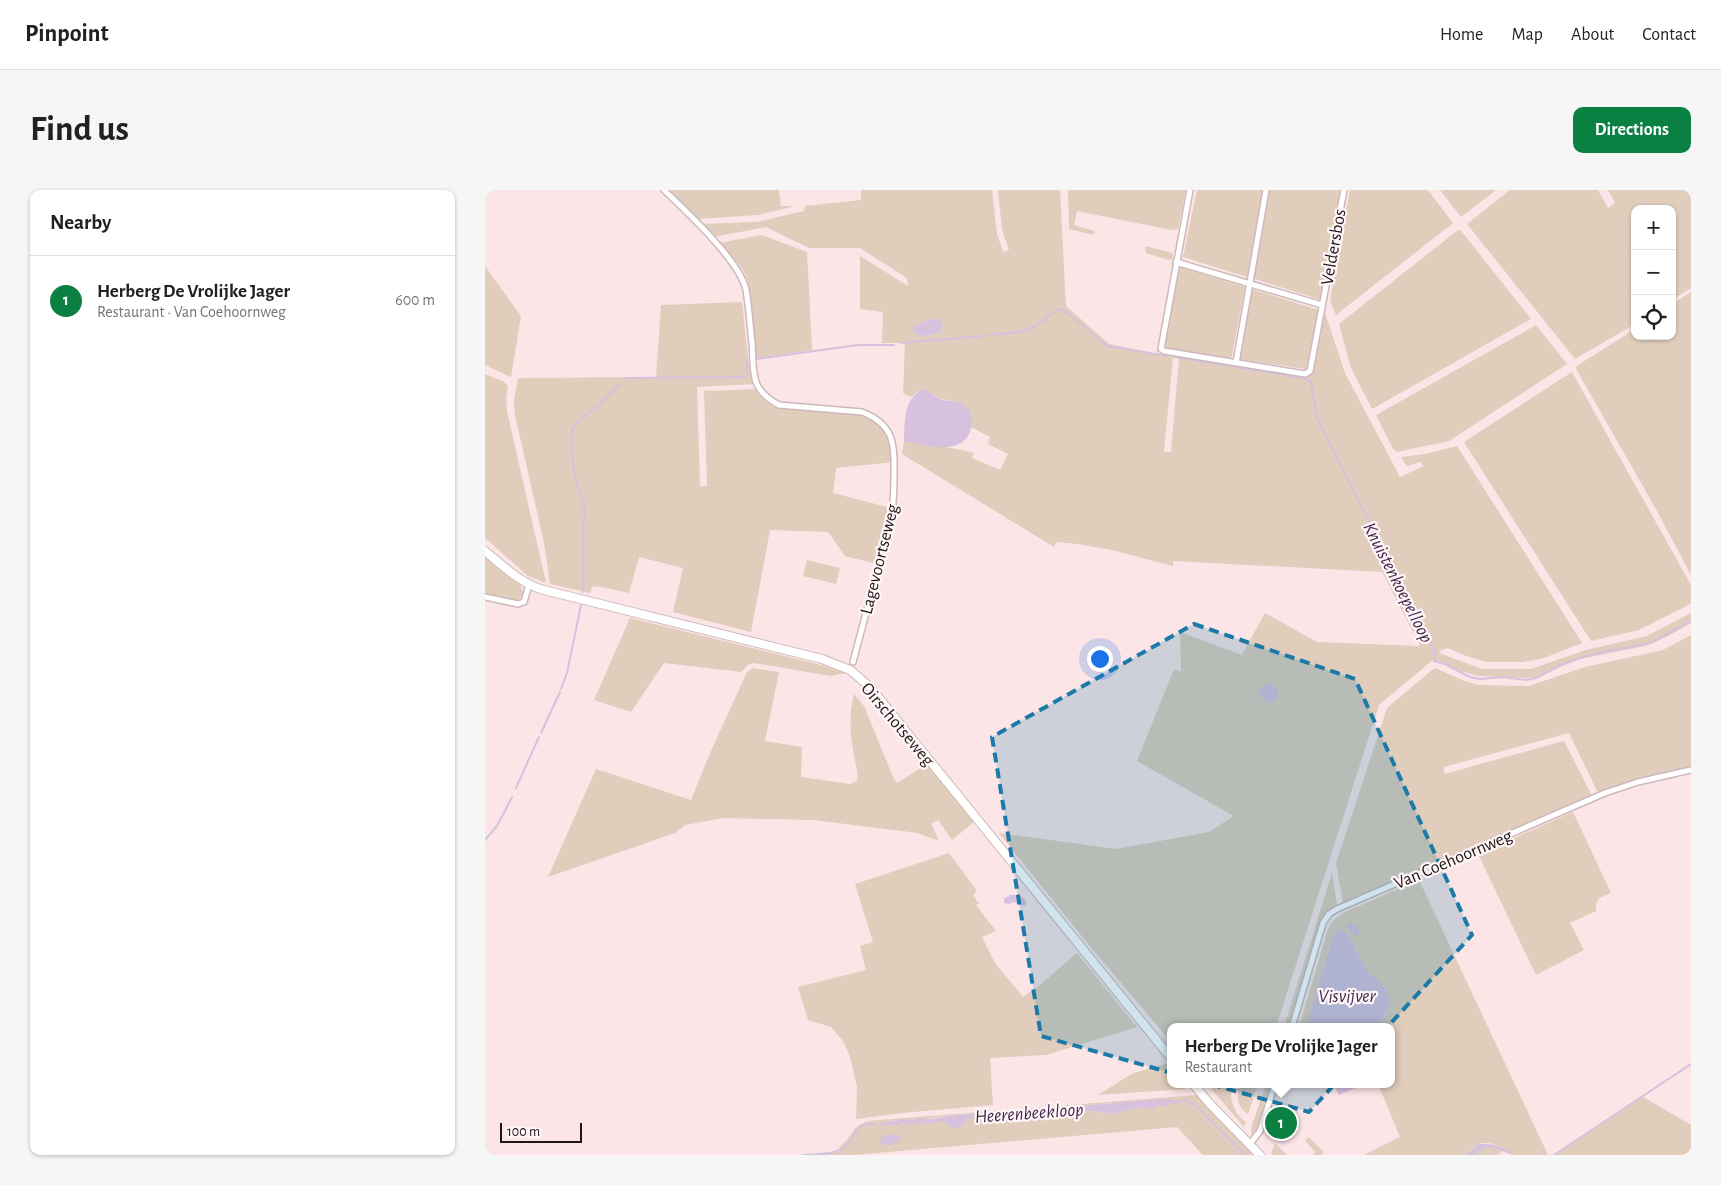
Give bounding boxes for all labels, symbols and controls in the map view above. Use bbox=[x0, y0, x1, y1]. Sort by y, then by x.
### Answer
text: Pinpoint bbox=[25, 22, 109, 46]
text: Home bbox=[1440, 26, 1483, 44]
text: Map bbox=[1511, 26, 1543, 44]
text: About bbox=[1571, 26, 1614, 44]
text: Contact bbox=[1642, 26, 1696, 44]
button: Directions bbox=[1573, 107, 1691, 153]
text: Find us bbox=[30, 112, 129, 147]
map controls bbox=[1631, 205, 1676, 340]
button: + bbox=[1631, 205, 1676, 250]
street label: Veldersbos bbox=[1318, 208, 1350, 287]
text: Nearby bbox=[50, 212, 111, 233]
button: − bbox=[1631, 250, 1676, 295]
text: Herberg De Vrolijke Jager bbox=[97, 282, 290, 301]
text: 1 bbox=[63, 292, 69, 308]
text: 600 m bbox=[395, 292, 435, 308]
button: locate bbox=[1631, 295, 1676, 340]
text: Restaurant · Van Coehoornweg bbox=[97, 304, 286, 320]
street label: Lagevoortseweg bbox=[858, 502, 902, 616]
water label: Knuistenkoepelloop bbox=[1359, 519, 1436, 646]
your location bbox=[1087, 646, 1113, 672]
street label: Oirschotseweg bbox=[857, 679, 937, 770]
street label: Van Coehoornweg bbox=[1392, 827, 1515, 893]
water label: Visvijver bbox=[1318, 987, 1377, 1006]
popup bbox=[1167, 1023, 1395, 1088]
text: Herberg De Vrolijke Jager bbox=[1184, 1037, 1378, 1056]
text: Restaurant bbox=[1184, 1059, 1252, 1075]
water label: Heerenbeekloop bbox=[974, 1100, 1084, 1127]
pin: 1 bbox=[1265, 1104, 1297, 1142]
scale bar bbox=[500, 1120, 583, 1143]
text: 100 m bbox=[507, 1125, 540, 1139]

